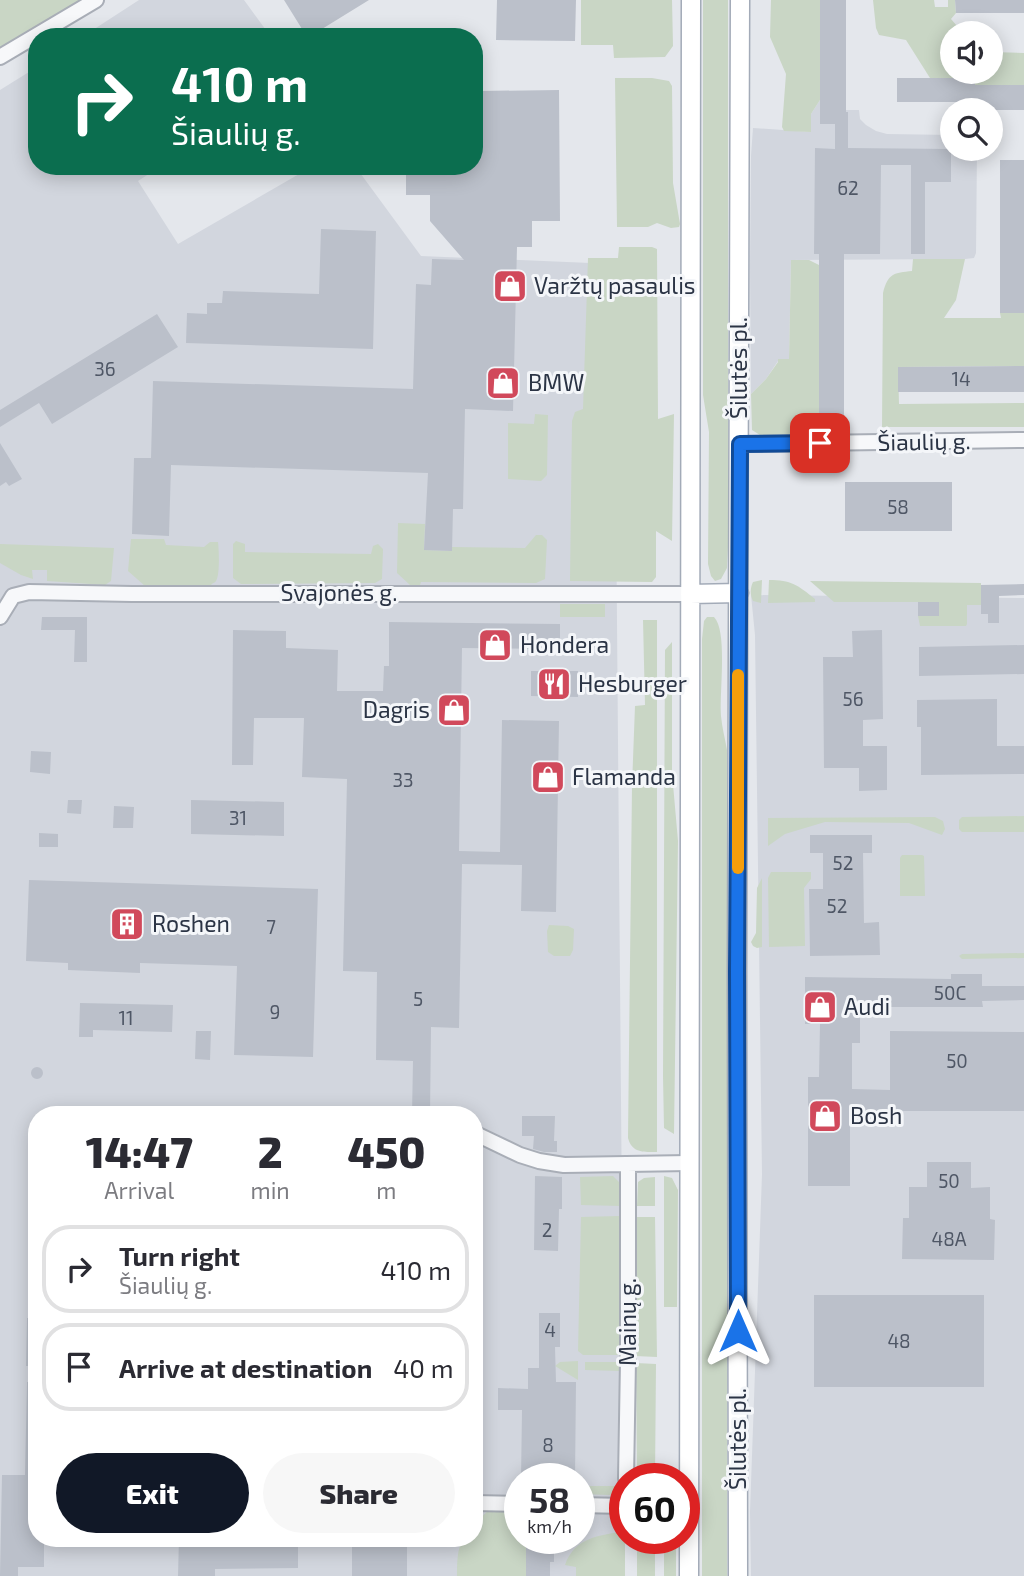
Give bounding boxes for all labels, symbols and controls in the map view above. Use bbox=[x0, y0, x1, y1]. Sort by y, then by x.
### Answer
map controls bbox=[940, 21, 1003, 161]
button: sound bbox=[940, 21, 1003, 84]
text: 410 m bbox=[171, 53, 308, 112]
icon: right bbox=[56, 56, 147, 147]
button: search bbox=[940, 98, 1003, 161]
text: Šiaulių g. bbox=[171, 113, 301, 151]
house number: 62 bbox=[837, 176, 859, 199]
shop icon: Varžtų pasaulis bbox=[491, 267, 529, 305]
place label: Varžtų pasaulis bbox=[534, 271, 696, 299]
street label: Šilutės pl. bbox=[724, 317, 752, 419]
house number: 36 bbox=[94, 357, 116, 380]
shop icon: BMW bbox=[484, 364, 522, 402]
house number: 14 bbox=[951, 367, 971, 390]
place label: BMW bbox=[528, 368, 584, 396]
pin bbox=[790, 413, 850, 473]
icon: arrive bbox=[801, 424, 839, 462]
street label: Šiaulių g. bbox=[877, 426, 971, 456]
house number: 58 bbox=[887, 495, 909, 518]
street label: Svajonės g. bbox=[281, 578, 397, 606]
shop icon: Hondera bbox=[476, 626, 514, 664]
place label: Hondera bbox=[520, 630, 609, 658]
restaurant icon: Hesburger bbox=[535, 665, 573, 703]
place label: Hesburger bbox=[578, 669, 687, 697]
house number: 56 bbox=[842, 687, 864, 710]
shop icon: Dagris bbox=[435, 691, 473, 729]
place label: Dagris bbox=[363, 695, 430, 723]
shop icon: Flamanda bbox=[529, 758, 567, 796]
place label: Flamanda bbox=[572, 762, 676, 790]
house number: 33 bbox=[392, 768, 414, 791]
house number: 31 bbox=[229, 806, 247, 829]
house number: 52 bbox=[833, 851, 853, 874]
house number: 52 bbox=[827, 894, 847, 917]
building icon: Roshen bbox=[108, 905, 146, 943]
place label: Roshen bbox=[152, 909, 230, 937]
house number: 7 bbox=[266, 915, 276, 938]
house number: 50C bbox=[934, 981, 966, 1004]
house number: 5 bbox=[413, 987, 423, 1010]
shop icon: Audi bbox=[801, 988, 839, 1026]
place label: Audi bbox=[844, 992, 890, 1020]
house number: 9 bbox=[270, 1000, 280, 1023]
house number: 11 bbox=[118, 1006, 134, 1029]
house number: 50 bbox=[946, 1049, 968, 1072]
shop icon: Bosh bbox=[806, 1097, 844, 1135]
place label: Bosh bbox=[850, 1101, 902, 1129]
text: 14:47 bbox=[86, 1126, 193, 1176]
text: 2 bbox=[258, 1126, 283, 1176]
text: 450 bbox=[347, 1126, 425, 1176]
house number: 50 bbox=[938, 1169, 960, 1192]
text: Arrival bbox=[104, 1176, 174, 1204]
text: min bbox=[251, 1176, 290, 1204]
text: m bbox=[376, 1176, 396, 1204]
house number: 2 bbox=[542, 1218, 552, 1241]
house number: 48A bbox=[931, 1227, 967, 1250]
text: Turn right bbox=[119, 1240, 240, 1271]
icon: right bbox=[60, 1250, 98, 1288]
text: 410 m bbox=[380, 1254, 451, 1285]
text: Šiaulių g. bbox=[119, 1271, 212, 1299]
street label: Mainų g. bbox=[613, 1278, 641, 1366]
position arrow bbox=[701, 1294, 775, 1368]
house number: 4 bbox=[544, 1318, 556, 1341]
house number: 48 bbox=[887, 1329, 911, 1352]
icon: arrive bbox=[60, 1348, 98, 1386]
text: Arrive at destination bbox=[119, 1352, 372, 1383]
text: 40 m bbox=[393, 1352, 454, 1383]
street label: Šilutės pl. bbox=[723, 1388, 751, 1490]
house number: 8 bbox=[542, 1433, 554, 1456]
button: Exit bbox=[56, 1453, 249, 1533]
button: Share bbox=[263, 1453, 455, 1533]
speed limit sign: 60 bbox=[609, 1463, 700, 1554]
text: 58 bbox=[529, 1478, 570, 1520]
text: km/h bbox=[527, 1515, 572, 1537]

